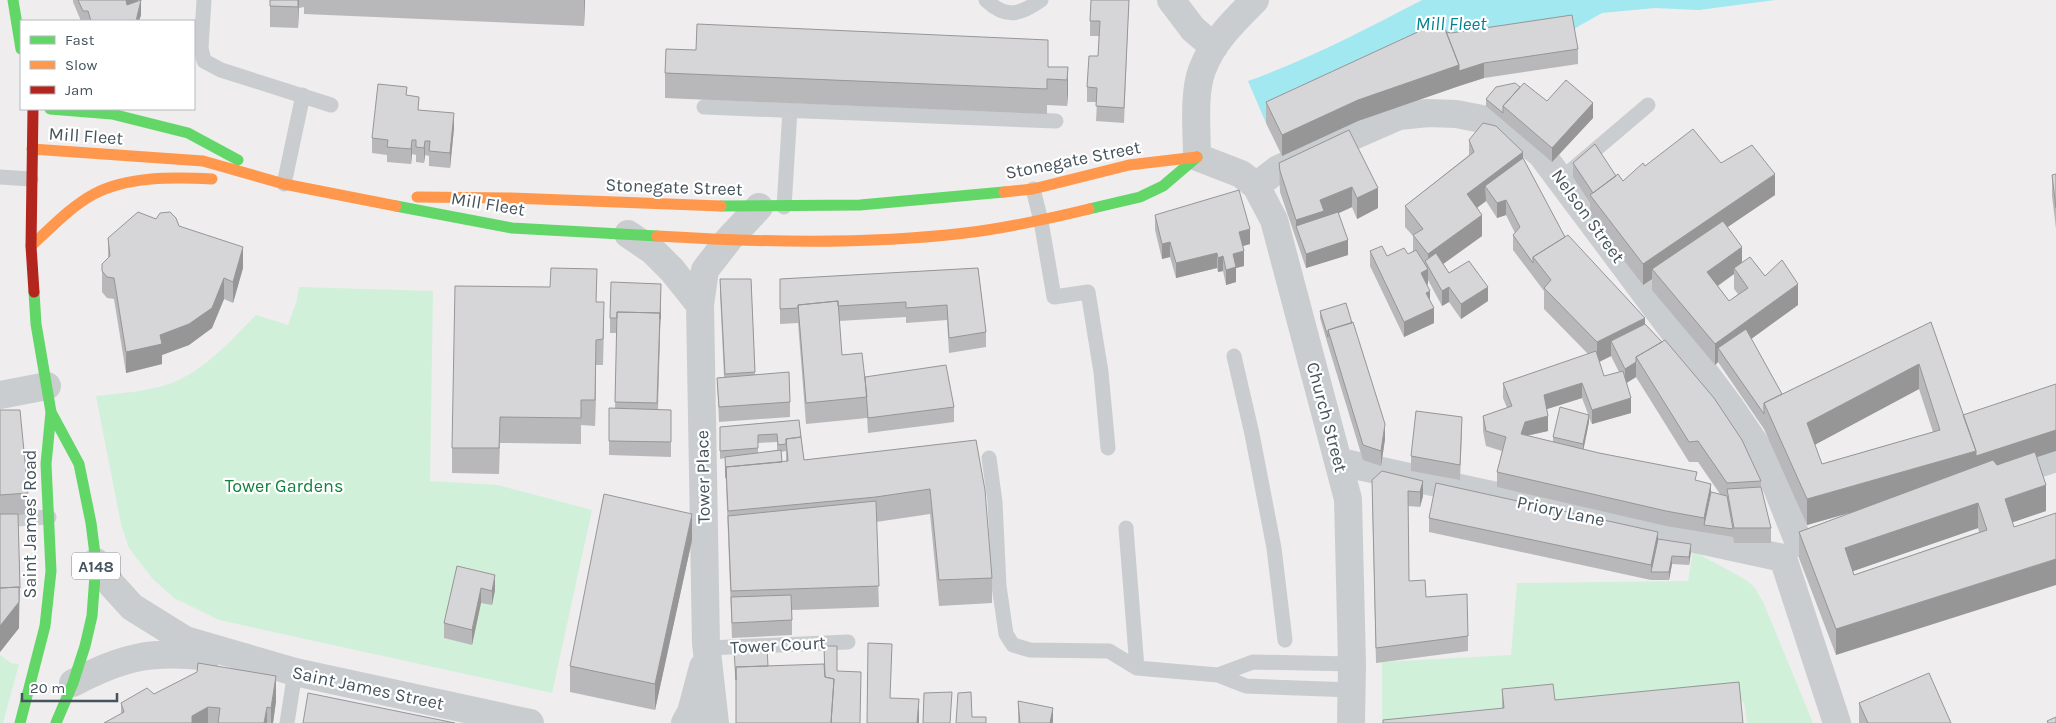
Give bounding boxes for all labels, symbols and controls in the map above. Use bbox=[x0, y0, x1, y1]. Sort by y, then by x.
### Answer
water label: Mill Fleet bbox=[1415, 13, 1487, 35]
legend bbox=[20, 20, 195, 110]
text: Fast bbox=[65, 31, 95, 49]
text: Slow bbox=[65, 56, 97, 74]
text: Jam bbox=[65, 81, 93, 99]
street label: Mill Fleet bbox=[48, 122, 124, 150]
street label: Stonegate Street bbox=[1003, 136, 1143, 184]
street label: Nelson Street bbox=[1547, 165, 1629, 267]
street label: Stonegate Street bbox=[605, 174, 743, 200]
street label: Mill Fleet bbox=[449, 187, 527, 221]
street label: Church Street bbox=[1302, 360, 1352, 475]
street label: Tower Place bbox=[691, 430, 715, 524]
street label: Saint James' Road bbox=[19, 450, 41, 598]
park label: Tower Gardens bbox=[225, 475, 343, 497]
street label: Priory Lane bbox=[1515, 491, 1607, 531]
road number: A148 bbox=[72, 552, 120, 580]
street label: Tower Court bbox=[730, 632, 827, 658]
street label: Saint James Street bbox=[290, 661, 446, 715]
scale bar bbox=[22, 670, 118, 702]
text: 20 m bbox=[30, 679, 65, 697]

